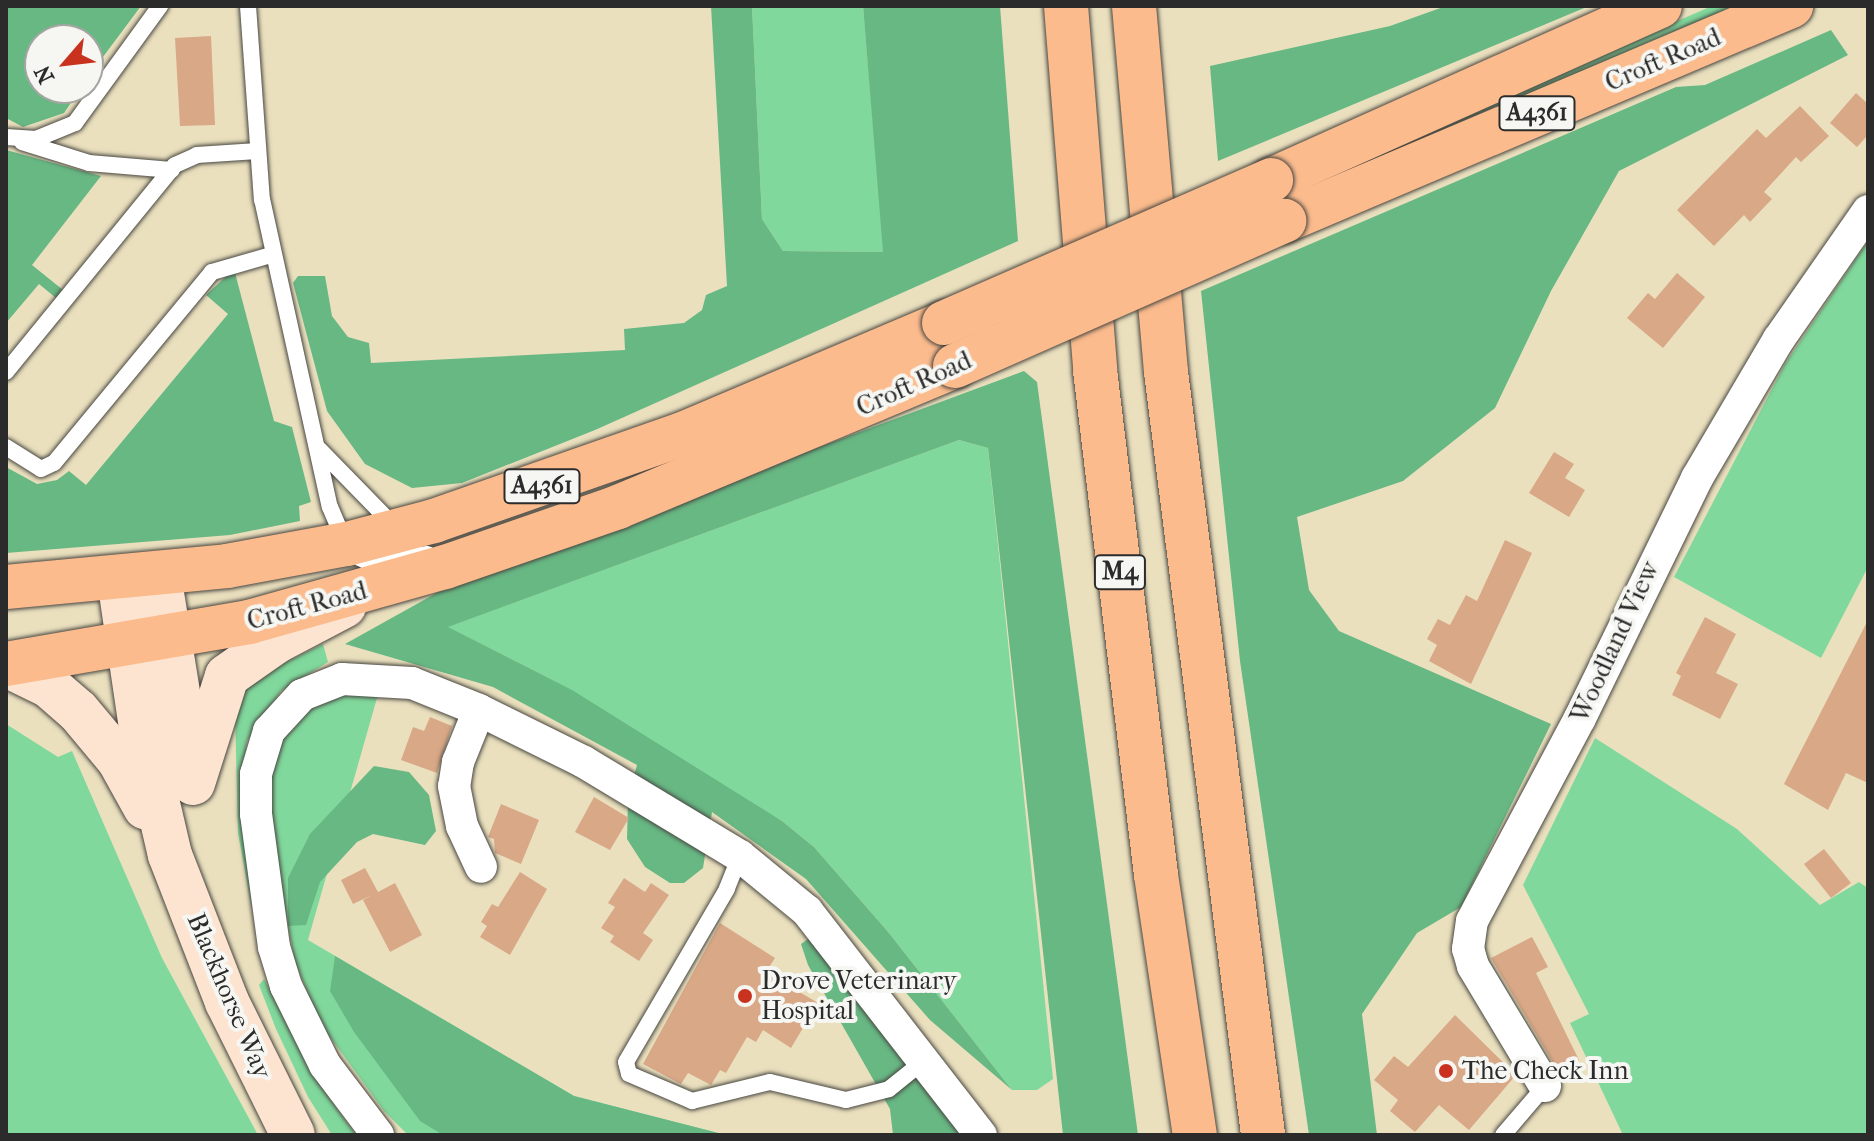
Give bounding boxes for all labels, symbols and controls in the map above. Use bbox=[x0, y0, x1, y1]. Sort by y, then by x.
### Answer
street label: Croft Road bbox=[1600, 22, 1726, 98]
north arrow bbox=[24, 24, 104, 104]
text: N bbox=[29, 61, 60, 88]
road number: A4361 bbox=[1497, 93, 1577, 133]
street label: Croft Road bbox=[852, 345, 976, 423]
road number: A4361 bbox=[502, 466, 582, 506]
road number: M4 bbox=[1092, 552, 1148, 592]
street label: Woodland View bbox=[1564, 556, 1666, 728]
street label: Croft Road bbox=[244, 575, 370, 637]
street label: Blackhorse Way bbox=[180, 909, 278, 1083]
place label: Drove Veterinary Hospital bbox=[761, 965, 957, 1026]
marker: Drove Veterinary Hospital bbox=[736, 987, 754, 1005]
place label: The Check Inn bbox=[1462, 1055, 1628, 1087]
marker: The Check Inn bbox=[1437, 1062, 1455, 1080]

